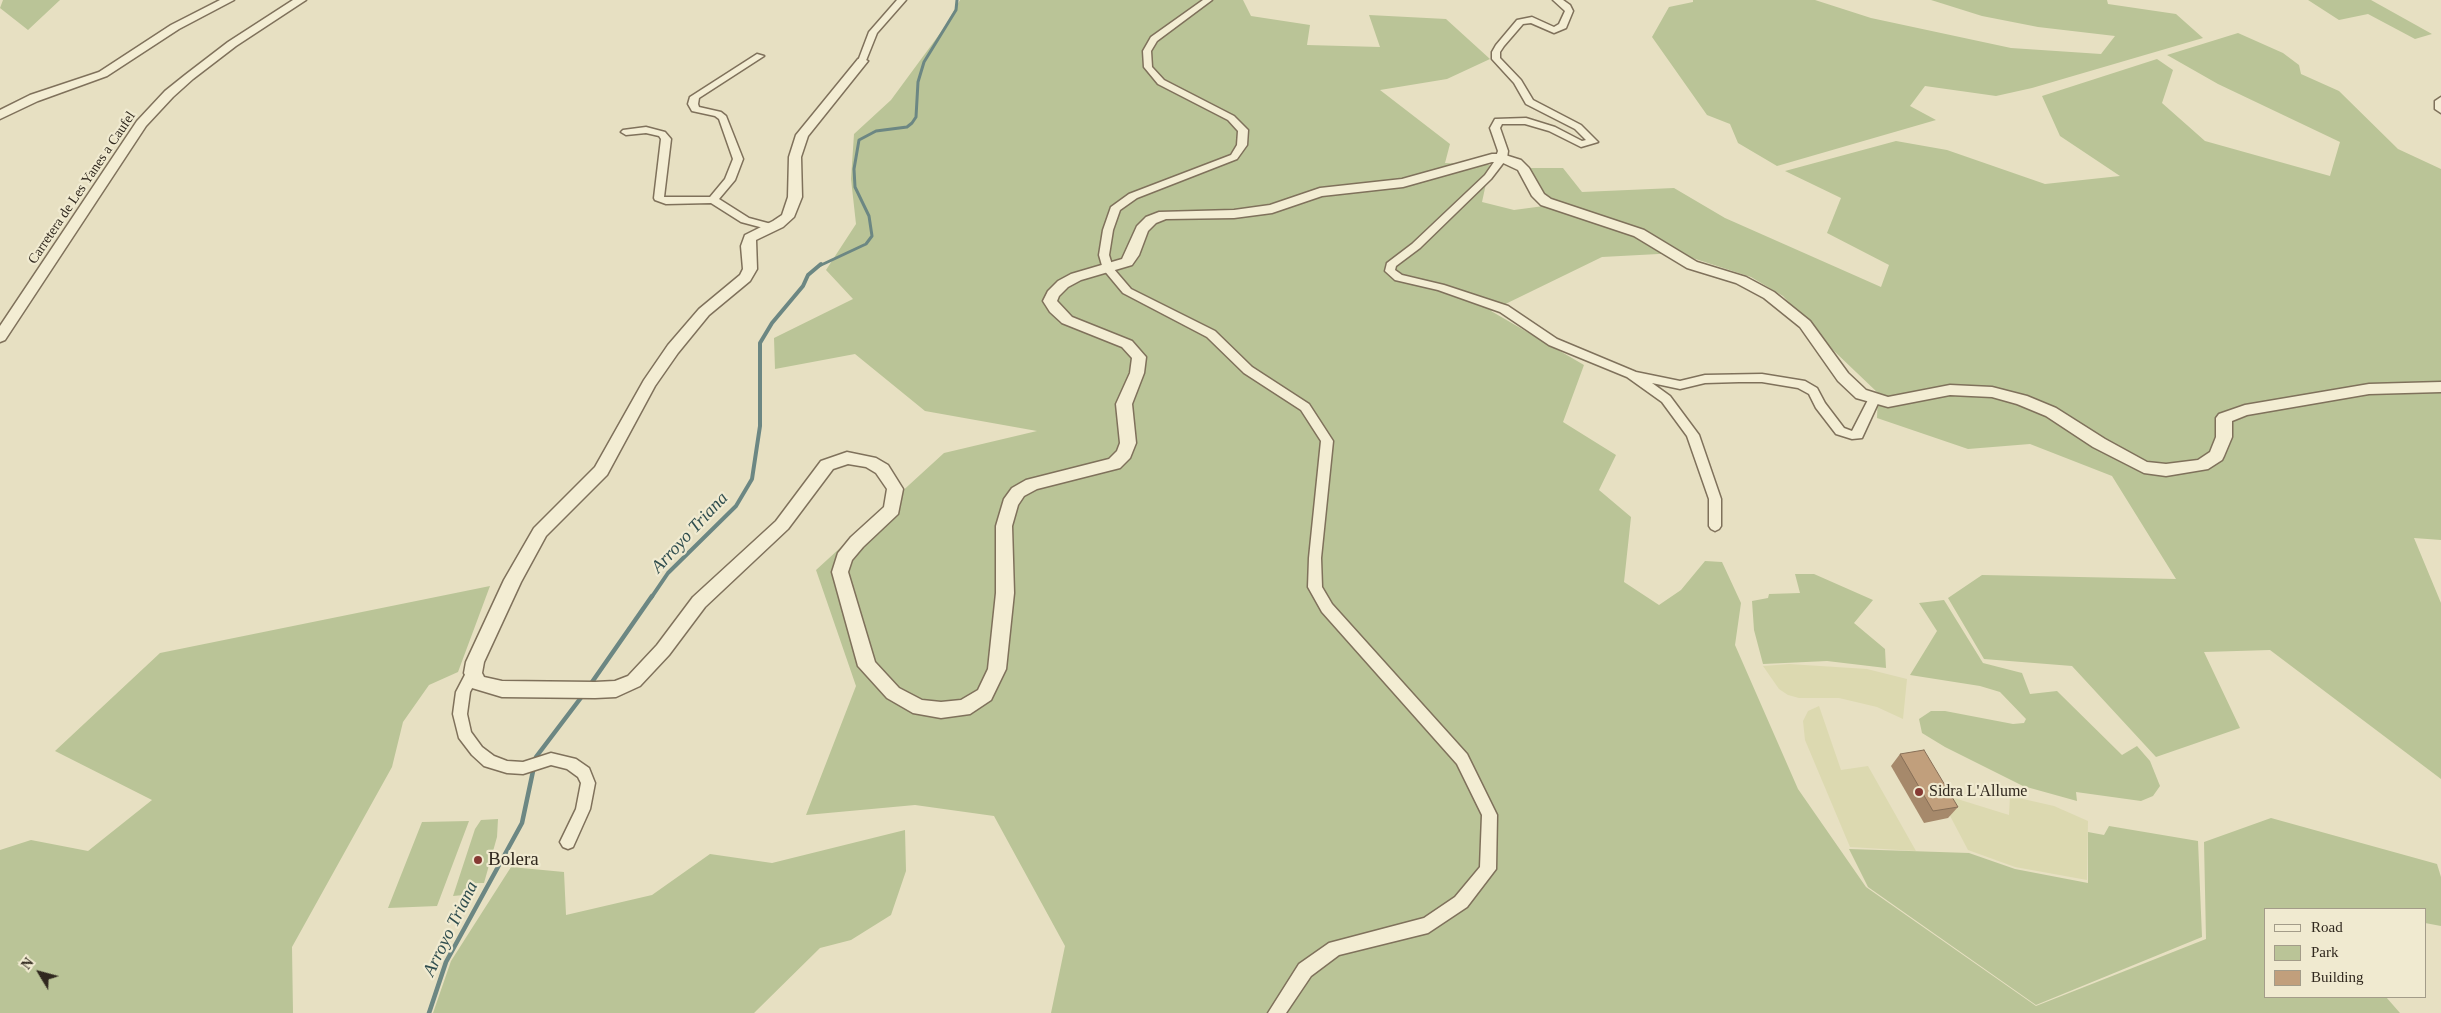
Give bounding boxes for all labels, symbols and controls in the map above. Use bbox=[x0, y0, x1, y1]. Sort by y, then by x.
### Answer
street label: Carretera de Les Yanes a Caufel bbox=[25, 109, 139, 267]
water label: Arroyo Triana bbox=[647, 488, 733, 578]
place label: Sidra L'Allume bbox=[1929, 782, 2027, 802]
marker: Sidra L'Allume bbox=[1913, 786, 1925, 798]
place label: Bolera bbox=[488, 849, 539, 871]
marker: Bolera bbox=[472, 854, 484, 866]
water label: Arroyo Triana bbox=[419, 878, 483, 980]
legend bbox=[2264, 908, 2426, 998]
text: Road bbox=[2311, 919, 2343, 935]
text: Park bbox=[2311, 944, 2339, 960]
north arrow bbox=[15, 948, 65, 998]
text: N bbox=[19, 955, 37, 972]
text: Building bbox=[2311, 969, 2364, 985]

